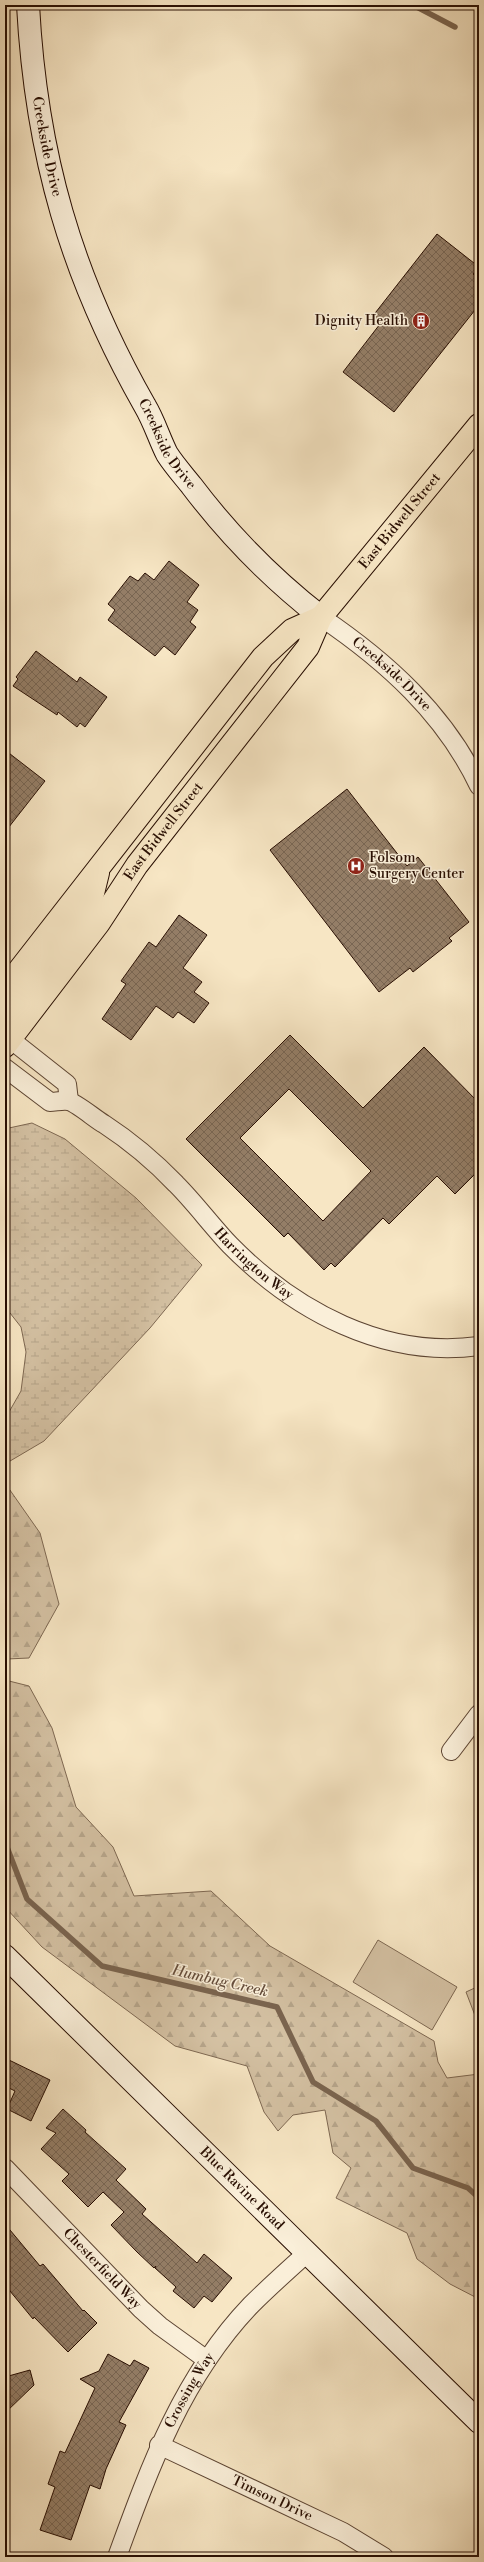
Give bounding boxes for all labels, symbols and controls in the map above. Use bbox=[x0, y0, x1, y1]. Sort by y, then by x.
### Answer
street label: Creekside Drive bbox=[28, 95, 66, 199]
building icon: Dignity Health bbox=[411, 311, 431, 331]
place label: Dignity Health bbox=[315, 312, 409, 330]
street label: Creekside Drive bbox=[134, 396, 200, 493]
street label: East Bidwell Street bbox=[355, 469, 445, 573]
street label: Creekside Drive bbox=[348, 633, 435, 715]
street label: East Bidwell Street bbox=[120, 779, 207, 884]
place label: Folsom Surgery Center bbox=[369, 849, 464, 883]
hospital icon: Folsom Surgery Center bbox=[346, 856, 366, 876]
street label: Harrington Way bbox=[210, 1224, 297, 1304]
water label: Humbug Creek bbox=[169, 1961, 270, 2001]
street label: Blue Ravine Road bbox=[195, 2143, 288, 2234]
street label: Chesterfield Way bbox=[59, 2224, 146, 2313]
street label: Crossing Way bbox=[161, 2349, 219, 2431]
street label: Timson Drive bbox=[229, 2472, 315, 2525]

